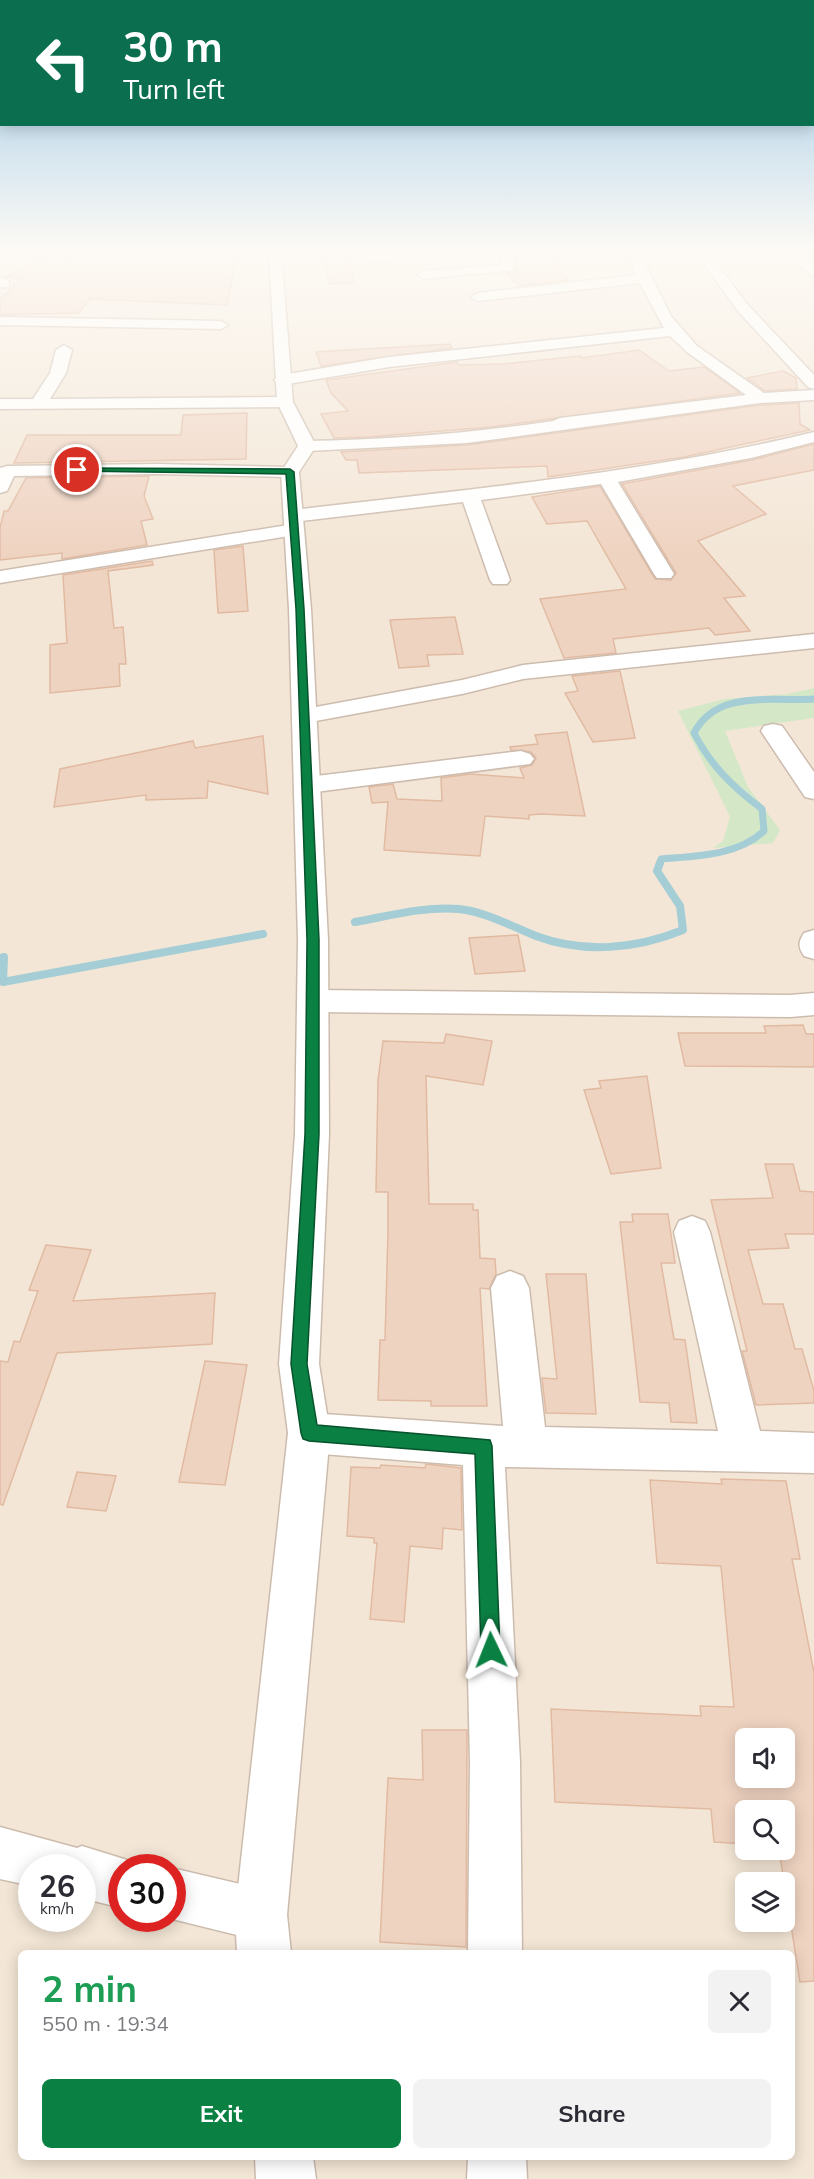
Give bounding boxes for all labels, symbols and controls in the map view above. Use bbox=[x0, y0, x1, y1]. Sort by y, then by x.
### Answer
text: 30 m bbox=[123, 20, 223, 73]
icon: left bbox=[24, 24, 102, 102]
text: Turn left bbox=[123, 72, 225, 106]
pin bbox=[51, 444, 102, 495]
icon: arrive bbox=[60, 453, 93, 486]
position arrow bbox=[459, 1618, 523, 1682]
map controls bbox=[735, 1728, 795, 1932]
button: sound bbox=[735, 1728, 795, 1788]
button: search bbox=[735, 1800, 795, 1860]
speed limit sign: 30 bbox=[108, 1854, 186, 1932]
text: 26 bbox=[39, 1867, 75, 1905]
button: layers bbox=[735, 1872, 795, 1932]
text: km/h bbox=[40, 1899, 74, 1918]
text: 2 min bbox=[42, 1966, 137, 2011]
button: close bbox=[708, 1970, 771, 2033]
text: 550 m · 19:34 bbox=[42, 2011, 168, 2036]
button: Exit bbox=[42, 2079, 401, 2148]
button: Share bbox=[413, 2079, 771, 2148]

